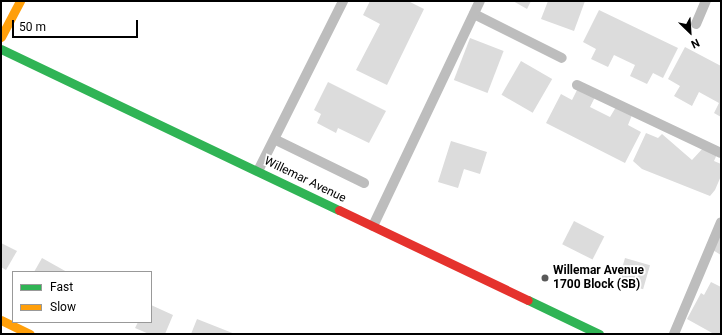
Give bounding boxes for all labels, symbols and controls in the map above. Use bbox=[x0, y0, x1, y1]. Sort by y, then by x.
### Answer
scale bar bbox=[14, 12, 140, 38]
north arrow bbox=[670, 12, 710, 52]
text: 50 m bbox=[19, 20, 46, 34]
text: N bbox=[689, 36, 702, 51]
street label: Willemar Avenue bbox=[262, 154, 348, 206]
place label: Willemar Avenue 1700 Block (SB) bbox=[553, 264, 644, 292]
legend bbox=[12, 271, 152, 323]
marker: Willemar Avenue 1700 Block (SB) bbox=[540, 273, 550, 283]
text: Fast bbox=[50, 280, 73, 294]
text: Slow bbox=[50, 300, 76, 314]

